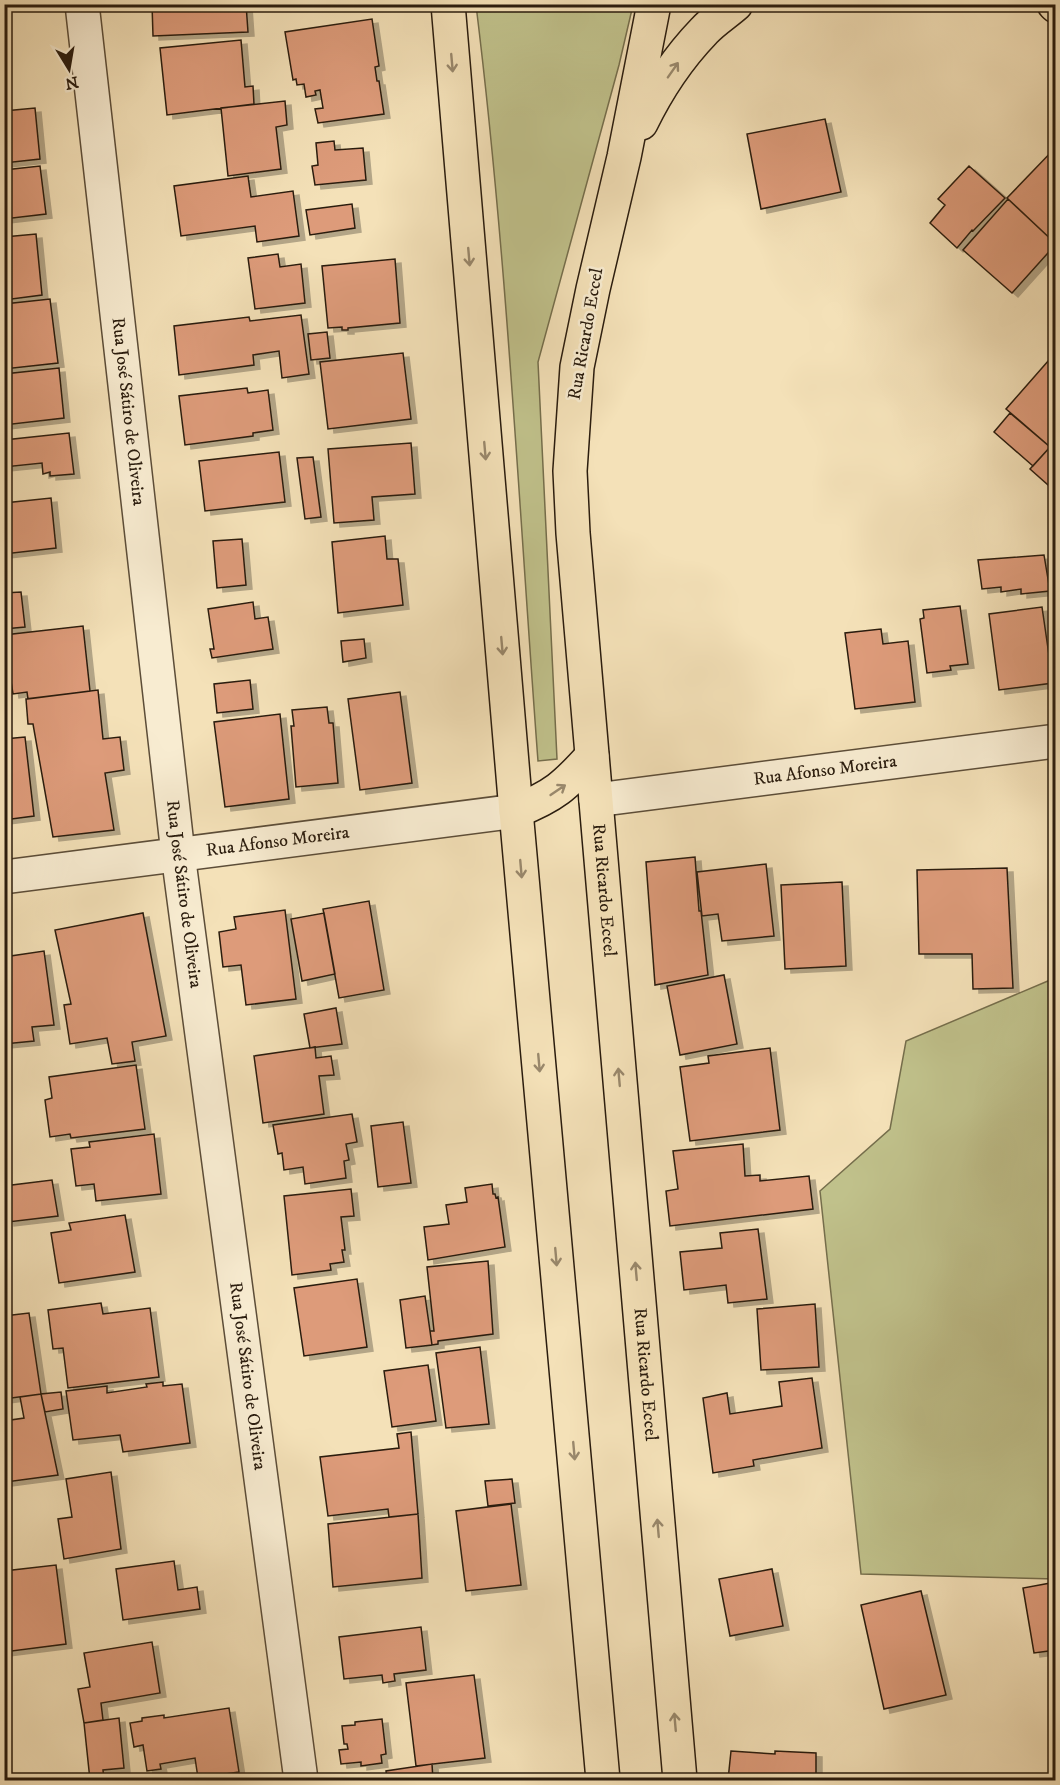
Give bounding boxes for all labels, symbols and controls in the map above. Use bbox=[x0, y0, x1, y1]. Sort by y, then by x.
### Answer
north arrow bbox=[39, 39, 99, 99]
one-way arrow bbox=[447, 52, 458, 72]
one-way arrow bbox=[667, 62, 679, 78]
text: N bbox=[63, 72, 80, 94]
one-way arrow bbox=[464, 247, 475, 267]
street label: Rua Ricardo Eccel bbox=[564, 266, 609, 402]
street label: Rua José Sátiro de Oliveira bbox=[106, 316, 150, 507]
one-way arrow bbox=[480, 441, 491, 461]
one-way arrow bbox=[497, 635, 508, 655]
street label: Rua Afonso Moreira bbox=[752, 750, 898, 791]
one-way arrow bbox=[550, 784, 566, 796]
street label: Rua José Sátiro de Oliveira bbox=[161, 799, 207, 990]
street label: Rua Afonso Moreira bbox=[205, 822, 351, 862]
street label: Rua Ricardo Eccel bbox=[587, 823, 620, 958]
one-way arrow bbox=[516, 858, 527, 878]
one-way arrow bbox=[534, 1053, 545, 1072]
one-way arrow bbox=[613, 1067, 624, 1087]
one-way arrow bbox=[551, 1247, 562, 1267]
one-way arrow bbox=[630, 1261, 641, 1281]
street label: Rua José Sátiro de Oliveira bbox=[224, 1281, 271, 1472]
street label: Rua Ricardo Eccel bbox=[629, 1307, 662, 1443]
one-way arrow bbox=[569, 1441, 580, 1461]
one-way arrow bbox=[652, 1518, 663, 1538]
one-way arrow bbox=[669, 1713, 680, 1733]

